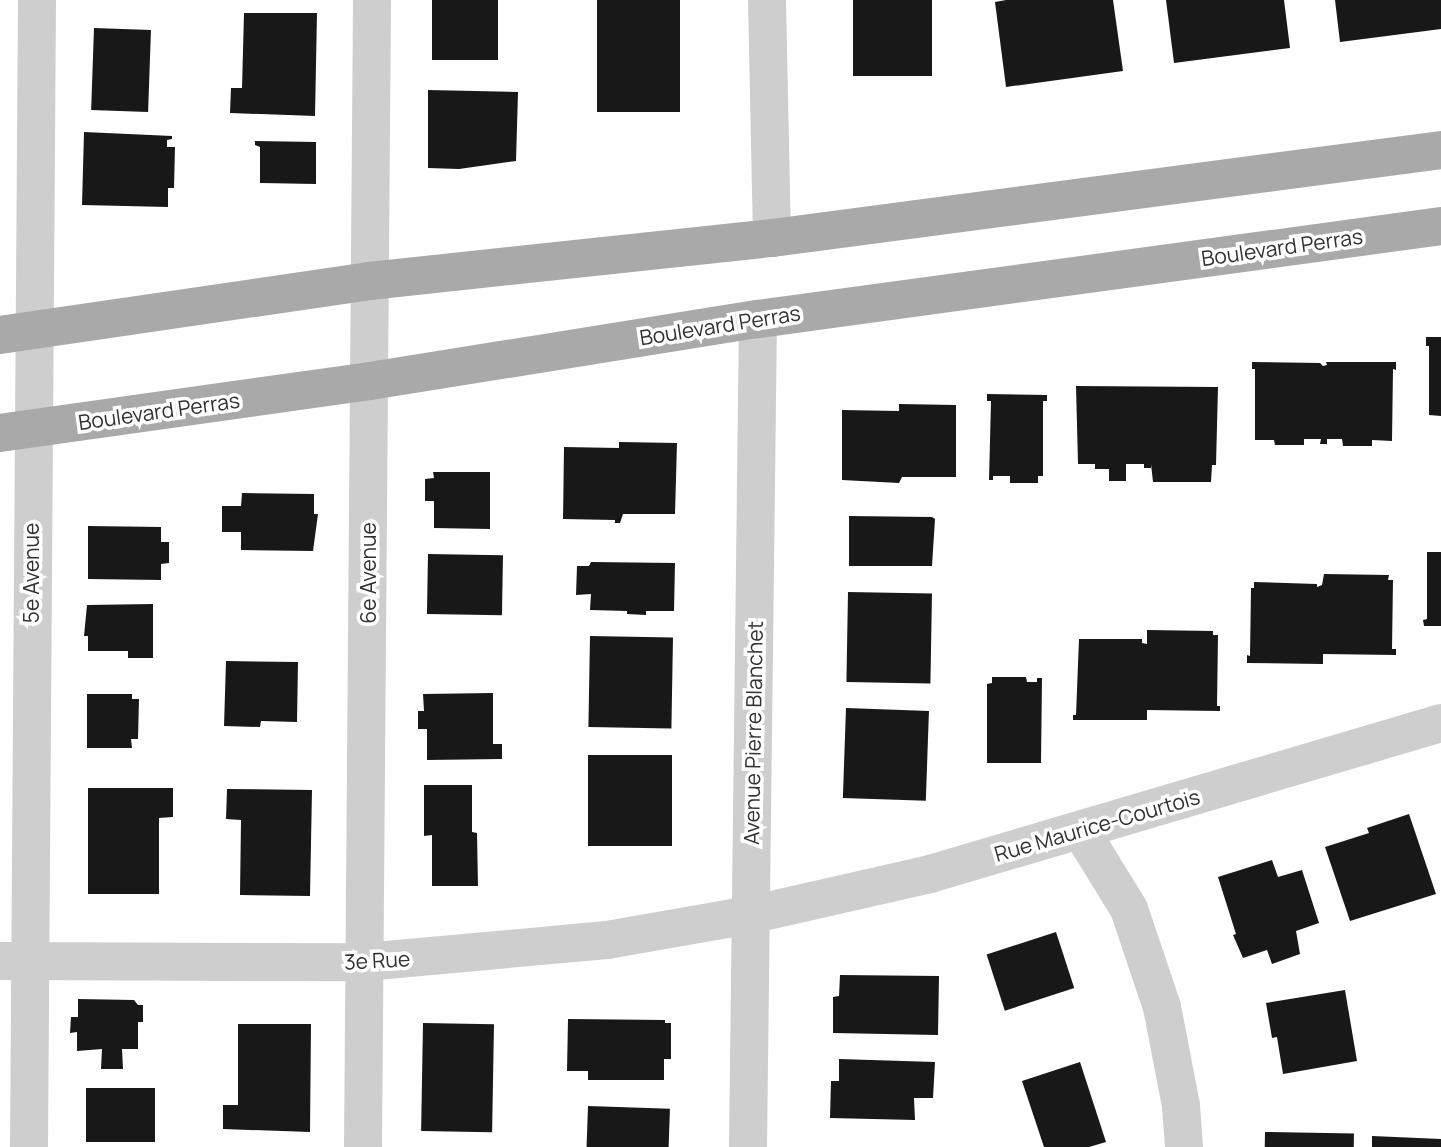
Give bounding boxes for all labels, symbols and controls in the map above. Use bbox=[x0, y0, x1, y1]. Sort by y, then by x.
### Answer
street label: Boulevard Perras bbox=[1200, 223, 1364, 271]
street label: Boulevard Perras bbox=[638, 300, 802, 350]
street label: Boulevard Perras bbox=[77, 387, 241, 435]
street label: 6e Avenue bbox=[355, 522, 381, 624]
street label: 5e Avenue bbox=[18, 523, 44, 623]
street label: Avenue Pierre Blanchet bbox=[738, 621, 768, 845]
street label: Rue Maurice-Courtois bbox=[991, 784, 1203, 866]
street label: 3e Rue bbox=[343, 946, 411, 974]

